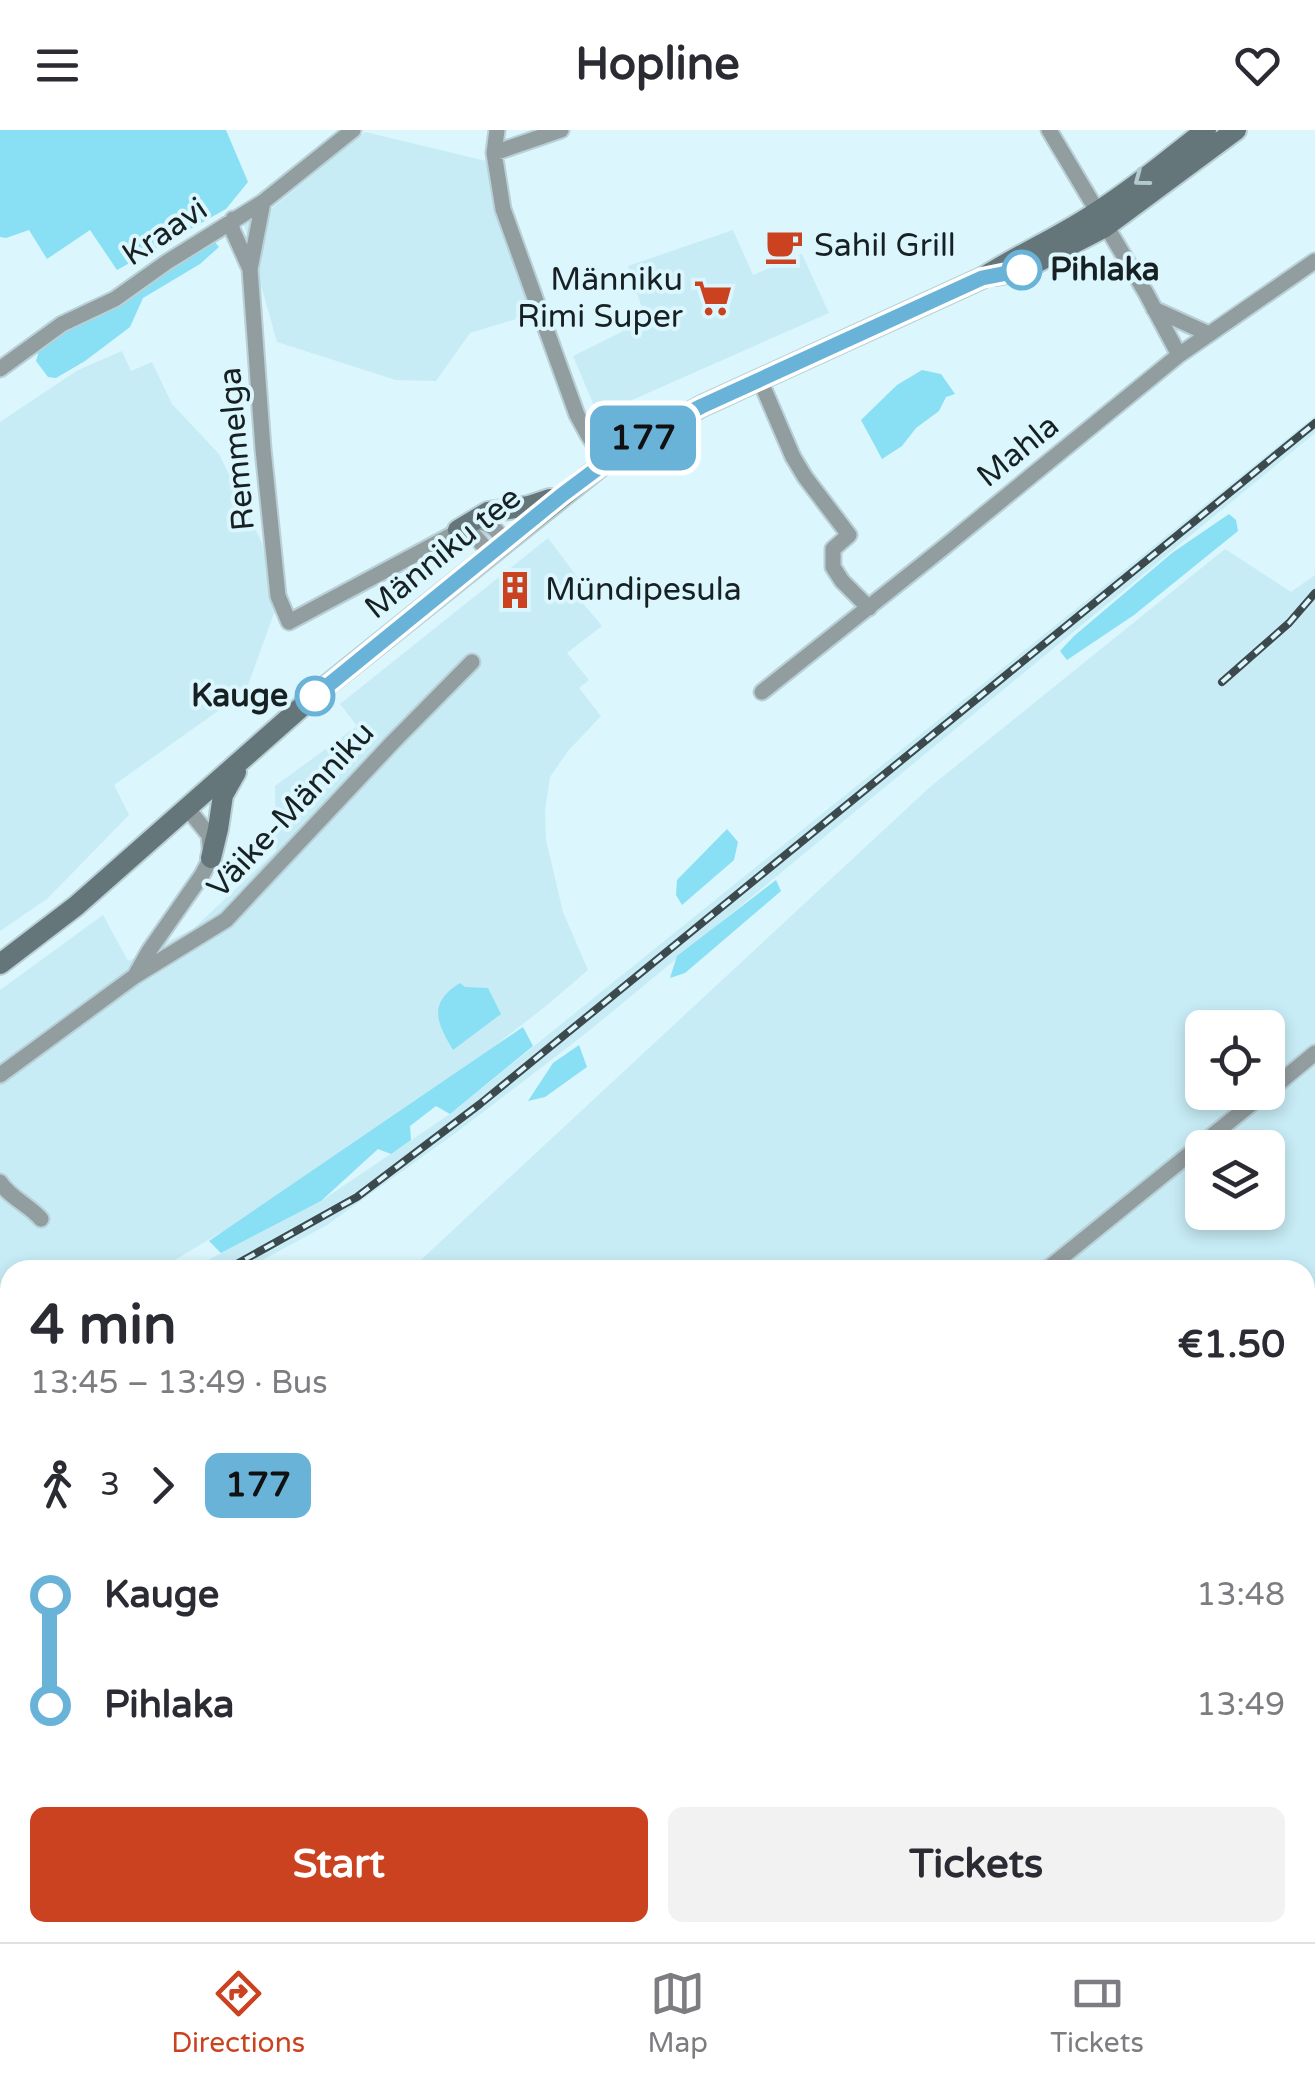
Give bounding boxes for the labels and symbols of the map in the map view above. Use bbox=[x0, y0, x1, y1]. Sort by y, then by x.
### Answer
one-way arrow bbox=[1134, 168, 1152, 185]
street label: Kraavi bbox=[115, 190, 215, 274]
cafe icon: Sahil Grill bbox=[763, 225, 805, 267]
place label: Sahil Grill bbox=[814, 227, 956, 265]
marker: Pihlaka bbox=[1003, 251, 1041, 289]
place label: Pihlaka bbox=[1050, 251, 1160, 289]
place label: Männiku Rimi Super bbox=[517, 261, 684, 336]
supermarket icon: Männiku Rimi Super bbox=[692, 277, 734, 319]
street label: Remmelga bbox=[211, 366, 263, 532]
line badge: 177 bbox=[586, 406, 700, 470]
street label: Mahla bbox=[969, 407, 1067, 495]
street label: Männiku tee bbox=[357, 479, 529, 627]
building icon: Mündipesula bbox=[494, 569, 536, 611]
place label: Mündipesula bbox=[545, 571, 742, 609]
place label: Kauge bbox=[191, 677, 288, 715]
marker: Kauge bbox=[296, 677, 334, 715]
street label: Väike-Männiku bbox=[200, 714, 382, 906]

